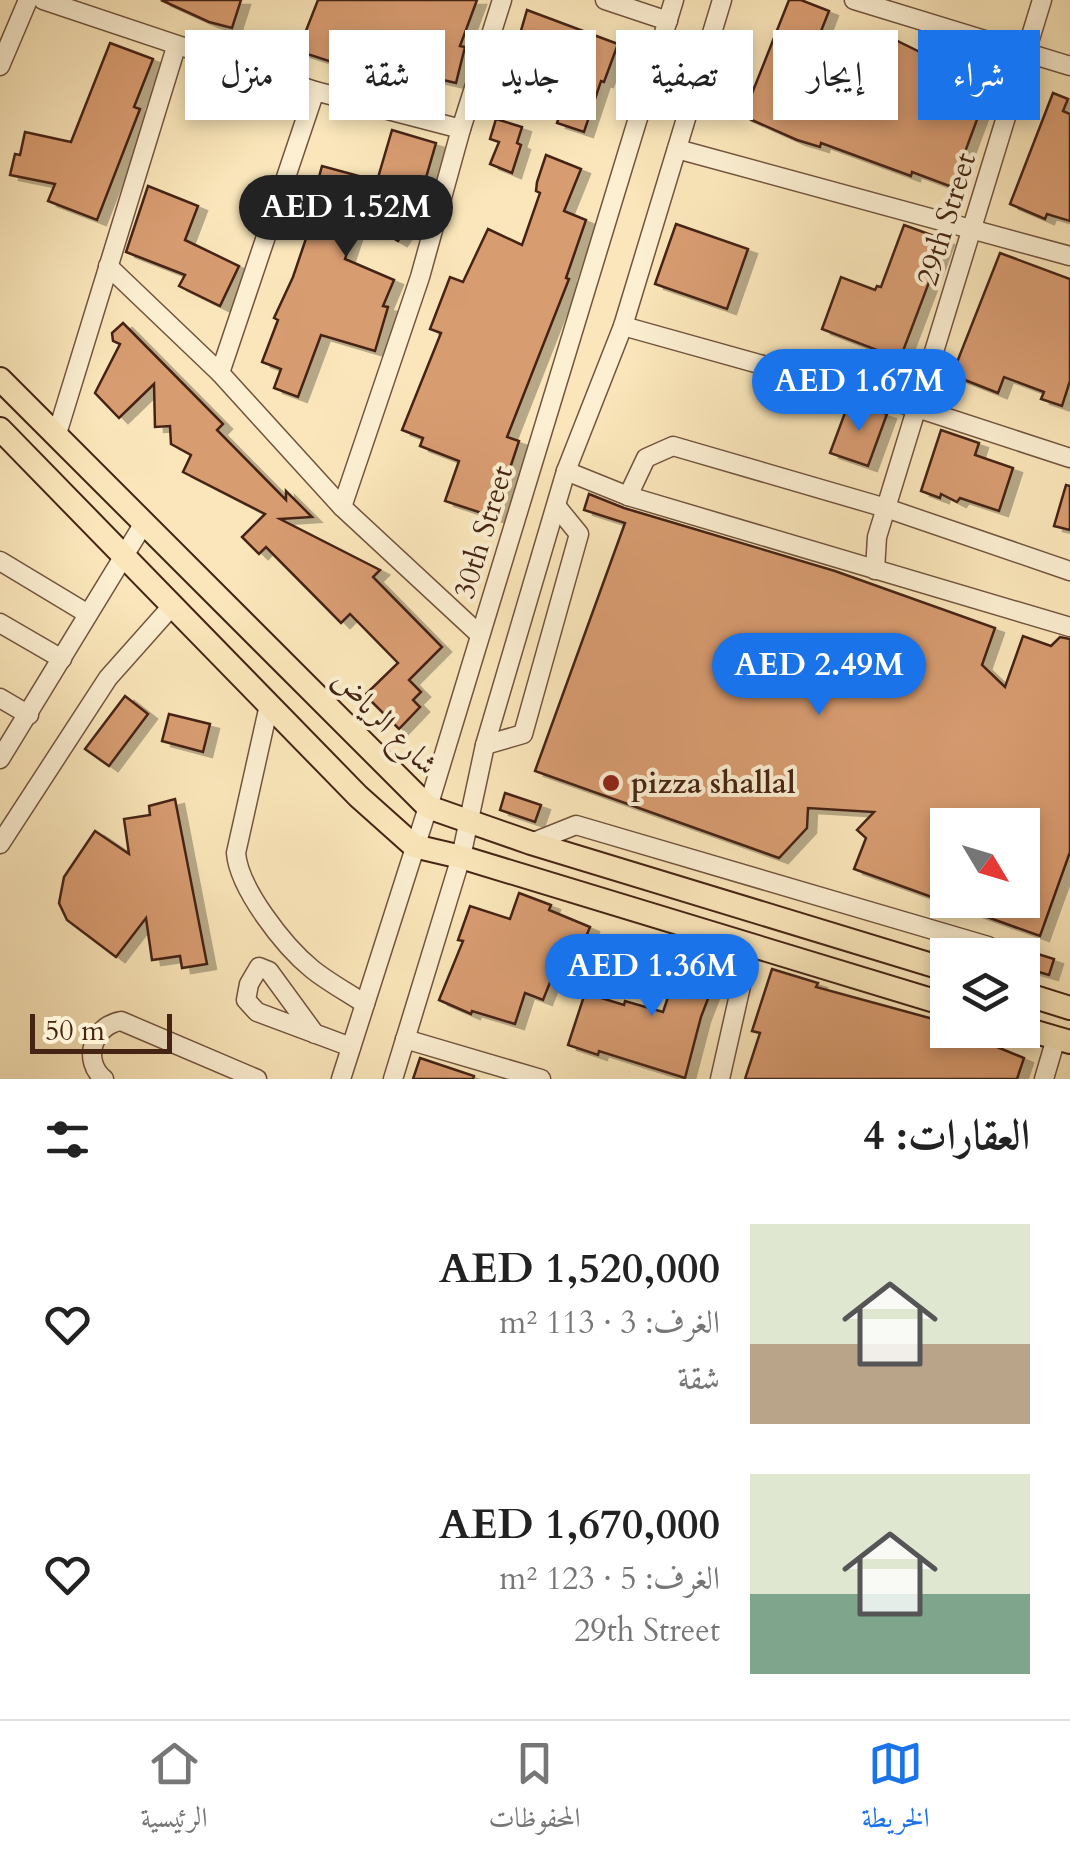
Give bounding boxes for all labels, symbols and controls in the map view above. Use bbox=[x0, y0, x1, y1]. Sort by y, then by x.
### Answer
chip: منزل bbox=[185, 30, 309, 120]
chip: شقة bbox=[329, 30, 445, 120]
chip: جديد bbox=[465, 30, 596, 120]
chip: تصفية bbox=[616, 30, 753, 120]
chip: إيجار bbox=[773, 30, 898, 120]
chip: شراء bbox=[918, 30, 1040, 120]
street label: 29th Street bbox=[907, 147, 986, 291]
pin: AED 1.52M bbox=[232, 175, 460, 260]
text: AED 1.52M bbox=[261, 185, 431, 229]
pin: AED 1.67M bbox=[745, 349, 973, 434]
text: AED 1.67M bbox=[774, 359, 944, 403]
street label: 30th Street bbox=[444, 460, 523, 604]
pin: AED 2.49M bbox=[705, 633, 933, 718]
text: AED 2.49M bbox=[734, 643, 904, 687]
street label: شارع الرياض bbox=[320, 660, 447, 787]
place label: pizza shallal bbox=[631, 763, 796, 804]
marker: pizza shallal bbox=[600, 772, 622, 794]
north arrow bbox=[930, 808, 1040, 918]
map controls bbox=[930, 808, 1040, 1048]
pin: AED 1.36M bbox=[538, 934, 766, 1019]
button: layers bbox=[930, 938, 1040, 1048]
text: AED 1.36M bbox=[567, 944, 737, 988]
scale bar bbox=[30, 1009, 172, 1054]
text: 50 m bbox=[45, 1012, 105, 1050]
text: العقارات: 4 bbox=[863, 1107, 1030, 1164]
icon: filters bbox=[40, 1112, 95, 1167]
text: AED 1,520,000 bbox=[439, 1240, 720, 1297]
icon: home bbox=[830, 1264, 950, 1384]
icon: heart bbox=[40, 1297, 95, 1352]
text: الغرف: 3 · 113 m² bbox=[499, 1301, 720, 1345]
text: شقة bbox=[678, 1357, 720, 1401]
text: AED 1,670,000 bbox=[439, 1496, 720, 1553]
icon: home bbox=[830, 1514, 950, 1634]
icon: heart bbox=[40, 1547, 95, 1602]
text: الغرف: 5 · 123 m² bbox=[499, 1557, 720, 1601]
text: 29th Street bbox=[574, 1609, 720, 1653]
tab: الرئيسية bbox=[140, 1736, 208, 1845]
tab: المحفوظات bbox=[488, 1736, 581, 1845]
tab: الخريطة bbox=[861, 1736, 930, 1845]

